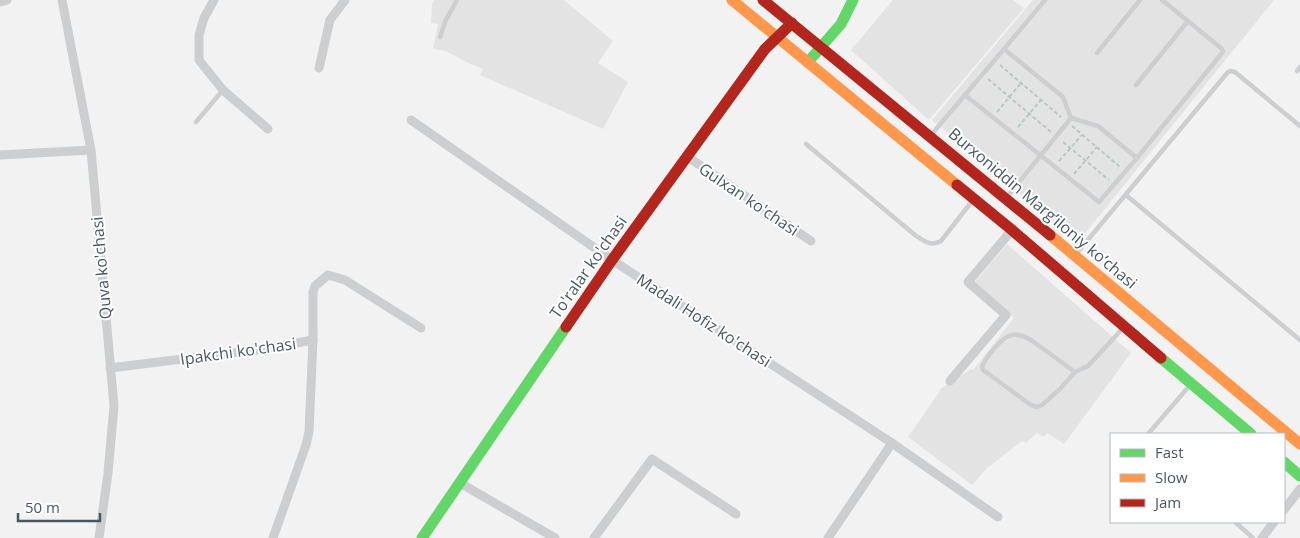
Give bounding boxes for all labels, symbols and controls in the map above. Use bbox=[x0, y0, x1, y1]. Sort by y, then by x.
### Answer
street label: Burxoniddin Marg’iloniy ko’chasi bbox=[944, 122, 1142, 294]
street label: Gulxan ko'chasi bbox=[695, 157, 803, 241]
street label: To'ralar ko'chasi bbox=[544, 211, 632, 323]
street label: Quva ko'chasi bbox=[86, 216, 116, 320]
street label: Madali Hofiz ko'chasi bbox=[632, 268, 776, 372]
street label: Ipakchi ko'chasi bbox=[179, 332, 297, 370]
legend bbox=[1110, 433, 1285, 523]
text: Fast bbox=[1155, 442, 1184, 462]
text: Slow bbox=[1155, 467, 1188, 487]
scale bar bbox=[18, 490, 100, 522]
text: Jam bbox=[1153, 492, 1181, 512]
text: 50 m bbox=[25, 497, 60, 517]

